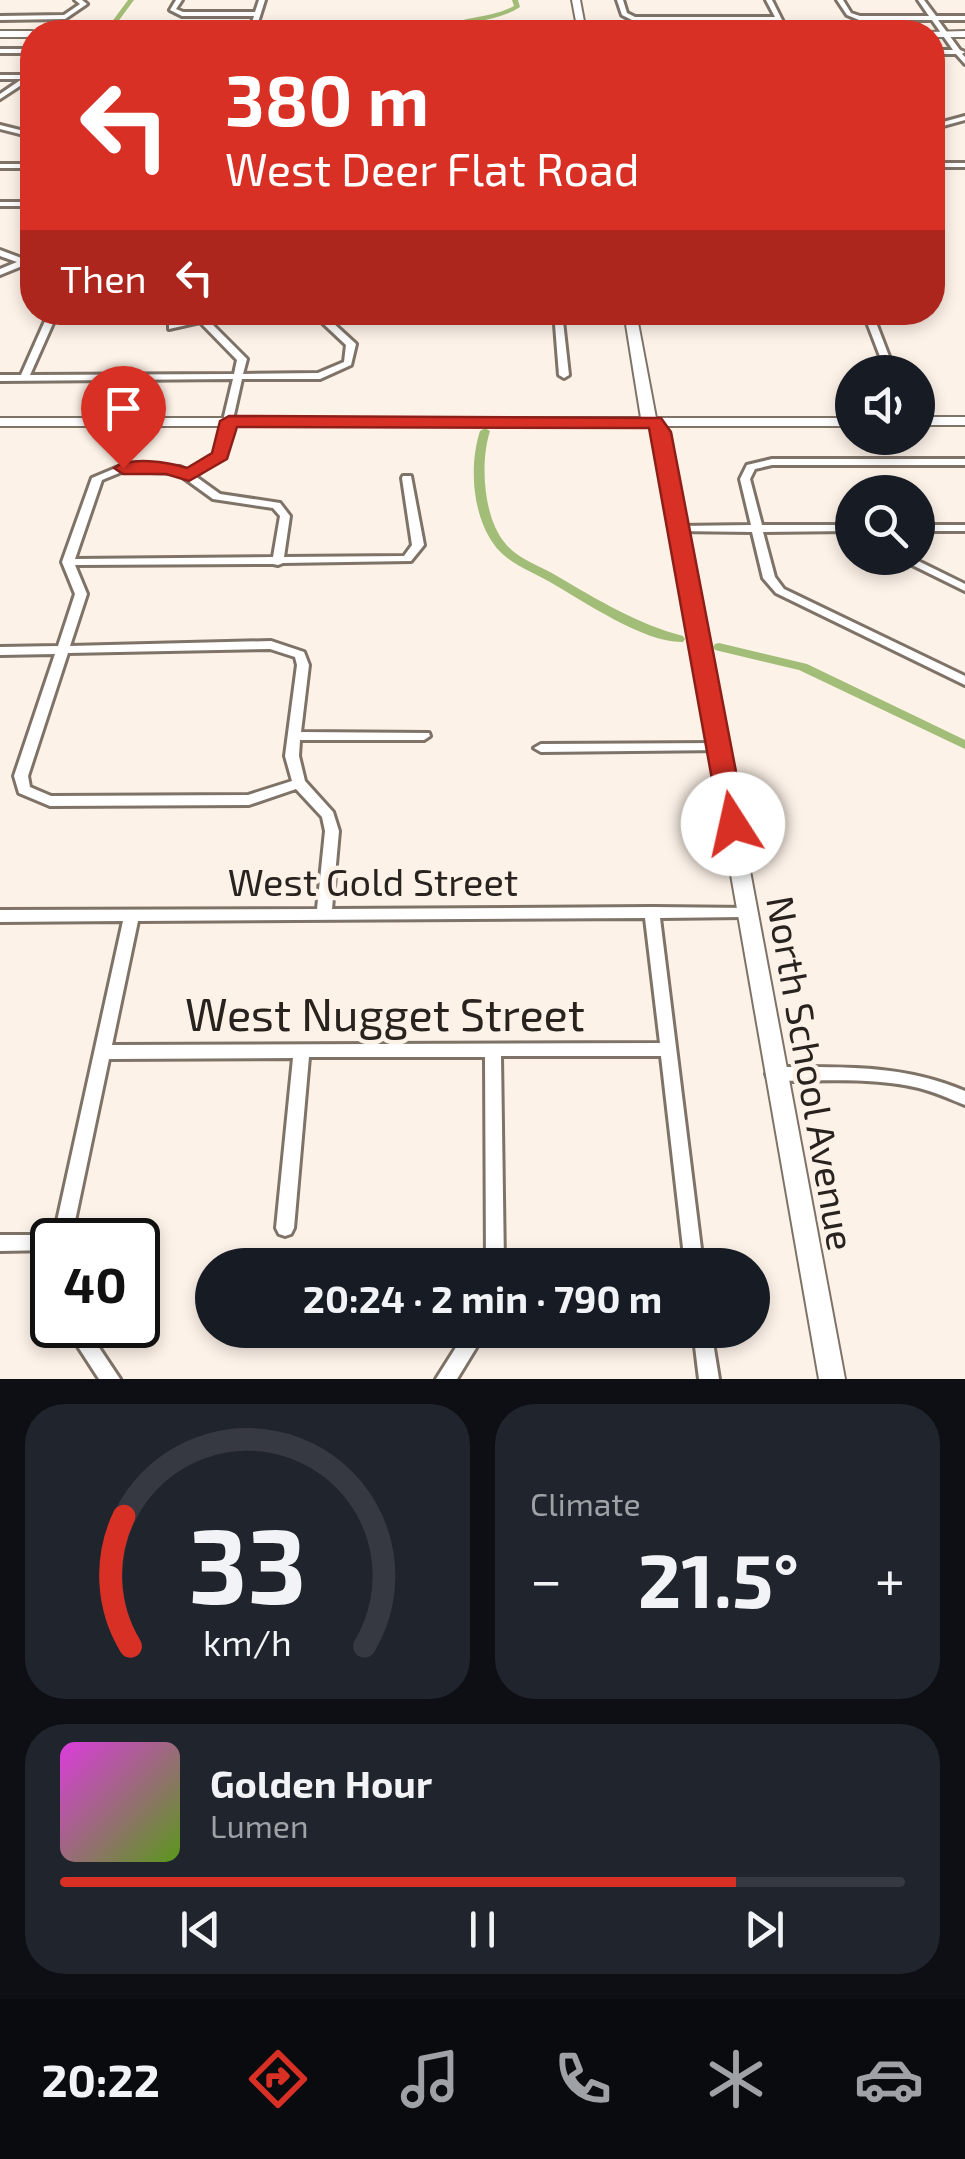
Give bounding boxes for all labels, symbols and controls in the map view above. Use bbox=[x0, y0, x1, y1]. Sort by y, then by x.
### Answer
text: 380 m bbox=[225, 56, 429, 140]
icon: left bbox=[60, 60, 190, 190]
text: West Deer Flat Road bbox=[225, 141, 640, 195]
icon: left bbox=[167, 250, 222, 305]
text: Then bbox=[60, 255, 147, 301]
map controls bbox=[835, 355, 935, 575]
button: sound bbox=[835, 355, 935, 455]
pin bbox=[81, 366, 166, 469]
icon: arrive bbox=[96, 381, 151, 436]
button: search bbox=[835, 475, 935, 575]
position arrow bbox=[681, 772, 785, 876]
street label: West Gold Street bbox=[228, 858, 518, 904]
street label: North School Avenue bbox=[758, 892, 866, 1254]
street label: West Nugget Street bbox=[185, 986, 585, 1040]
speed limit sign: 40 bbox=[30, 1218, 160, 1348]
text: 20:24 · 2 min · 790 m bbox=[303, 1275, 662, 1321]
text: Climate bbox=[530, 1484, 641, 1522]
text: 33 bbox=[189, 1500, 306, 1625]
text: 21.5° bbox=[638, 1533, 799, 1623]
text: − bbox=[530, 1545, 562, 1611]
text: + bbox=[875, 1545, 905, 1611]
text: km/h bbox=[203, 1620, 292, 1663]
text: Golden Hour bbox=[210, 1760, 432, 1806]
text: Lumen bbox=[210, 1806, 309, 1844]
icon: previous bbox=[173, 1902, 228, 1957]
icon: pause bbox=[455, 1902, 510, 1957]
icon: next bbox=[737, 1902, 792, 1957]
icon: directions bbox=[243, 2044, 313, 2114]
icon: music bbox=[395, 2044, 465, 2114]
icon: phone bbox=[548, 2044, 618, 2114]
icon: climate bbox=[701, 2044, 771, 2114]
icon: car bbox=[854, 2044, 924, 2114]
text: 20:22 bbox=[41, 2052, 160, 2106]

